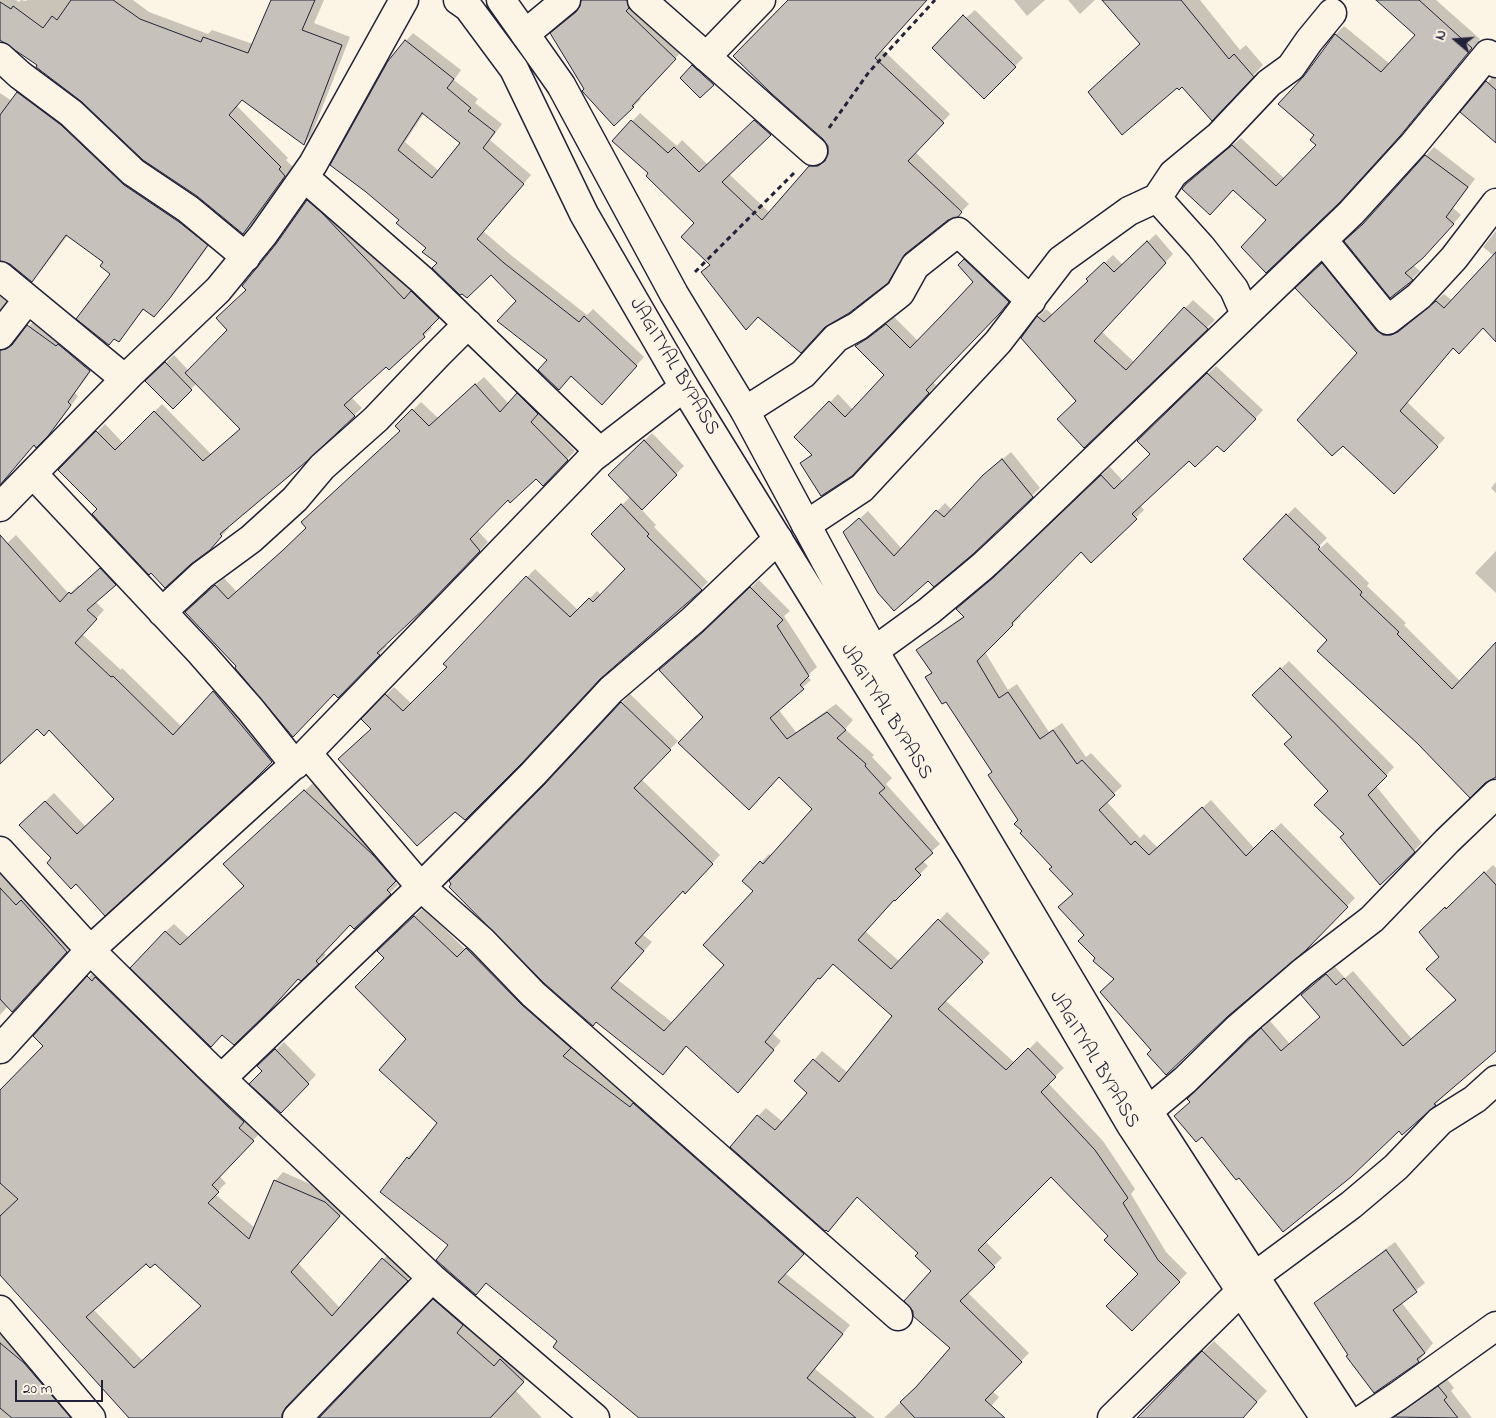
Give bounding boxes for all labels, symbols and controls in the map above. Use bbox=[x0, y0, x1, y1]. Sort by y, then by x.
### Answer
north arrow bbox=[1431, 15, 1481, 65]
text: N bbox=[1430, 27, 1453, 43]
street label: JAGITYAL BYPASS bbox=[623, 294, 723, 440]
street label: JAGITYAL BYPASS bbox=[834, 640, 936, 784]
street label: JAGITYAL BYPASS bbox=[1043, 987, 1143, 1133]
scale bar bbox=[18, 1370, 105, 1402]
text: 20 m bbox=[23, 1378, 52, 1400]

